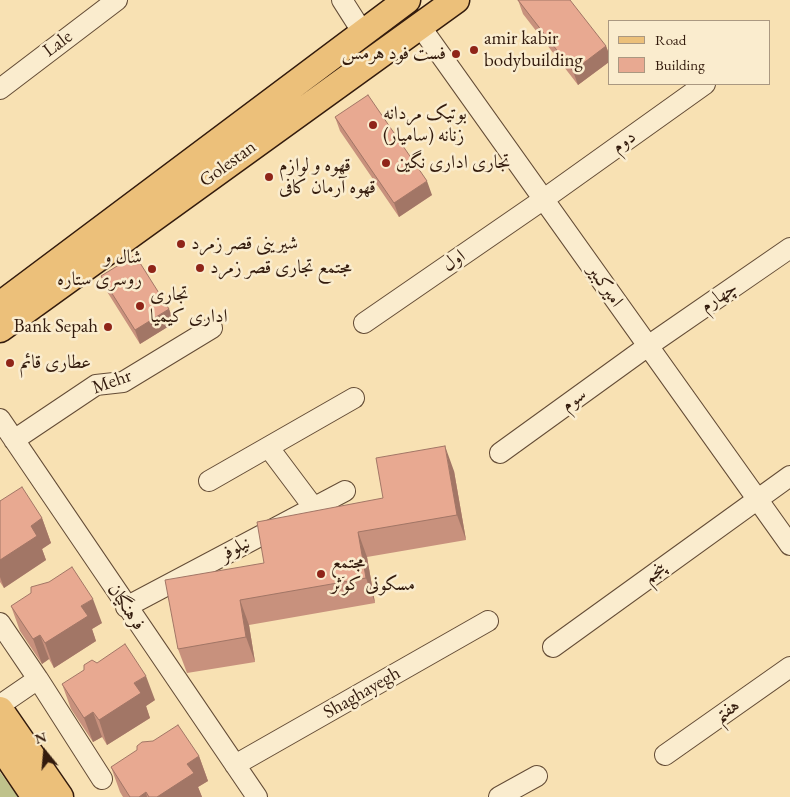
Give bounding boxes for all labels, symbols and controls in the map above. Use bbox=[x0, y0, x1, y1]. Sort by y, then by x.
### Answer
legend bbox=[608, 20, 770, 85]
street label: Lale bbox=[39, 26, 77, 62]
place label: amir kabir bodybuilding bbox=[484, 28, 583, 72]
text: Road bbox=[655, 30, 686, 49]
place label: فست فود هرمس bbox=[342, 43, 446, 65]
marker: amir kabir bodybuilding bbox=[468, 44, 480, 56]
marker: فست فود هرمس bbox=[450, 48, 462, 60]
text: Building bbox=[655, 55, 705, 74]
place label: بوتیک مردانه زنانه (سامیار) bbox=[383, 103, 467, 147]
marker: بوتیک مردانه زنانه (سامیار) bbox=[367, 119, 379, 131]
street label: دوم bbox=[607, 126, 641, 158]
street label: Golestan bbox=[195, 136, 261, 192]
place label: تجاری اداری نگین bbox=[396, 152, 510, 174]
place label: قهوه و لوازم قهوه آرمان کافی bbox=[279, 155, 376, 199]
marker: تجاری اداری نگین bbox=[380, 157, 392, 169]
marker: قهوه و لوازم قهوه آرمان کافی bbox=[263, 171, 275, 183]
place label: شیرینی قصر زمرد bbox=[191, 233, 298, 255]
marker: شیرینی قصر زمرد bbox=[175, 238, 187, 250]
street label: اول bbox=[438, 245, 470, 277]
place label: شال و روسری ستاره bbox=[57, 247, 142, 291]
place label: مجتمع تجاری قصر زمرد bbox=[210, 257, 352, 279]
street label: امیرکبیر bbox=[582, 260, 628, 312]
marker: مجتمع تجاری قصر زمرد bbox=[194, 262, 206, 274]
marker: شال و روسری ستاره bbox=[146, 263, 158, 275]
street label: چهارم bbox=[696, 276, 742, 318]
place label: تجاری اداری کیمیا bbox=[150, 284, 228, 328]
marker: تجاری اداری کیمیا bbox=[134, 300, 146, 312]
place label: Bank Sepah bbox=[13, 316, 98, 338]
marker: Bank Sepah bbox=[102, 321, 114, 333]
place label: عطاری قائم bbox=[20, 352, 91, 374]
marker: عطاری قائم bbox=[4, 357, 16, 369]
street label: Mehr bbox=[89, 364, 135, 400]
street label: سوم bbox=[557, 383, 591, 417]
street label: نیلوفر bbox=[216, 532, 254, 566]
place label: مجتمع مسکونی کوثر bbox=[331, 552, 415, 596]
street label: پنجم bbox=[639, 557, 671, 589]
marker: مجتمع مسکونی کوثر bbox=[315, 568, 327, 580]
street label: فرهنگیان bbox=[102, 579, 150, 635]
street label: Shaghayegh bbox=[320, 662, 404, 724]
street label: هفتم bbox=[710, 694, 744, 728]
north arrow bbox=[20, 727, 70, 777]
text: N bbox=[33, 727, 49, 748]

